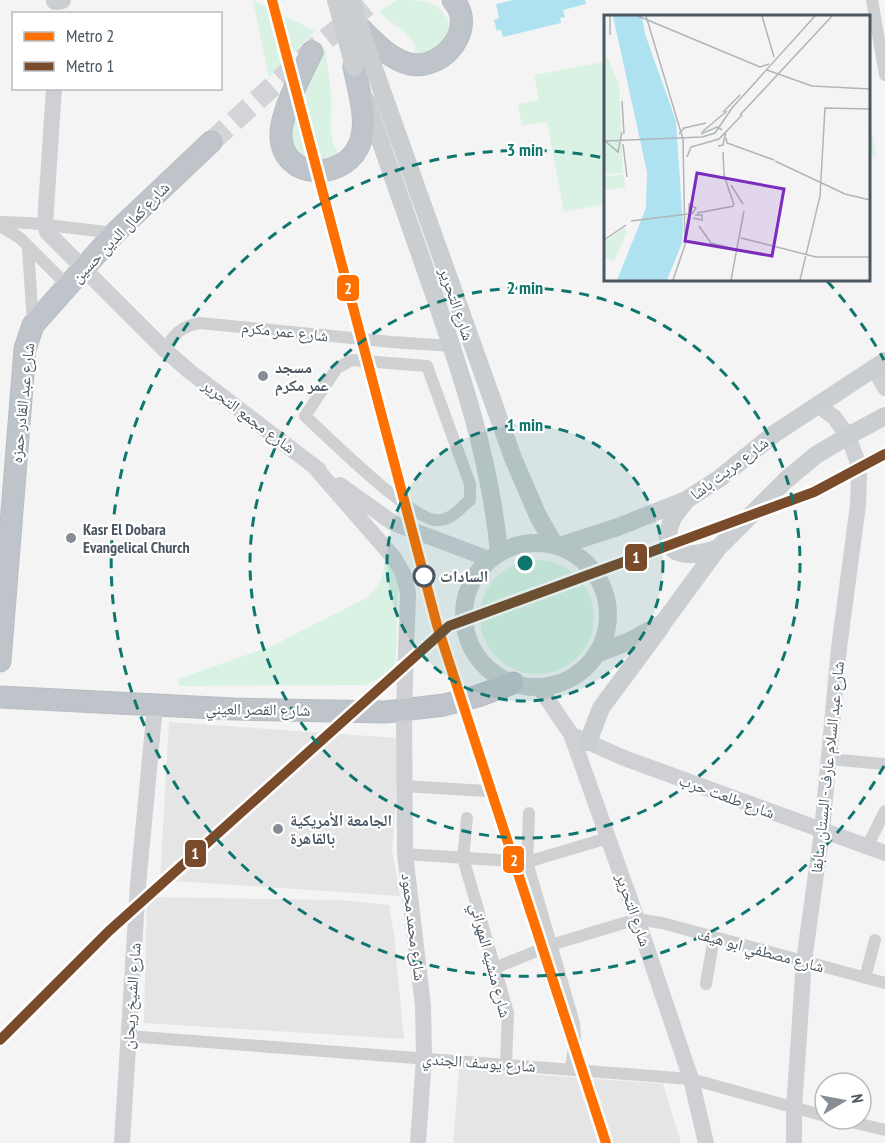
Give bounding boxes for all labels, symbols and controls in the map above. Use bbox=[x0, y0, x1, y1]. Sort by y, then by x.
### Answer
legend bbox=[12, 12, 222, 90]
inset map bbox=[604, 15, 870, 280]
text: Metro 2 bbox=[66, 24, 114, 47]
text: Metro 1 bbox=[66, 54, 114, 77]
text: 3 min bbox=[507, 138, 543, 161]
street label: شارع كمال الدين حسين bbox=[67, 177, 174, 287]
street label: شارع التحرير bbox=[434, 264, 479, 343]
line badge: 2 bbox=[336, 274, 360, 302]
text: 2 min bbox=[507, 276, 543, 299]
text: 2 bbox=[344, 278, 352, 298]
street label: شارع عمر مكرم bbox=[240, 316, 329, 347]
street label: شارع عبد القادر حمزه bbox=[6, 342, 39, 464]
place label: مسجد عمر مكرم bbox=[275, 357, 329, 397]
marker: مسجد عمر مكرم bbox=[256, 369, 270, 383]
street label: شارع مجمع التحرير bbox=[197, 374, 300, 458]
text: 1 min bbox=[507, 413, 543, 436]
street label: شارع مريت باشا bbox=[686, 432, 773, 505]
place label: Kasr El Dobara Evangelical Church bbox=[83, 519, 190, 557]
marker: Kasr El Dobara Evangelical Church bbox=[64, 531, 78, 545]
line badge: 1 bbox=[624, 543, 648, 572]
text: 1 bbox=[632, 547, 640, 567]
centre of rings bbox=[515, 553, 535, 573]
marker: السادات bbox=[413, 565, 435, 587]
place label: السادات bbox=[440, 566, 488, 586]
street label: شارع عبد السلام عارف - البستان سابقا bbox=[806, 660, 849, 874]
street label: شارع القصر العيني bbox=[205, 698, 311, 723]
street label: شارع طلعت حرب bbox=[676, 769, 778, 824]
place label: الجامعة الأمريكية بالقاهرة bbox=[290, 810, 392, 848]
marker: الجامعة الأمريكية بالقاهرة bbox=[271, 822, 285, 836]
line badge: 1 bbox=[184, 839, 207, 868]
text: 1 bbox=[191, 843, 199, 863]
line badge: 2 bbox=[502, 845, 525, 874]
text: 2 bbox=[510, 850, 518, 870]
street label: شارع التحرير bbox=[611, 870, 656, 949]
street label: شارع محمد محمود bbox=[396, 872, 431, 982]
street label: شارع منشيه المهراني bbox=[463, 900, 516, 1021]
street label: شارع مصطفي ابو هيف bbox=[695, 923, 826, 979]
street label: شارع الشيخ ريحان bbox=[117, 942, 146, 1050]
street label: شارع يوسف الجندي bbox=[421, 1048, 536, 1079]
north arrow bbox=[813, 1071, 873, 1131]
text: N bbox=[847, 1092, 868, 1104]

